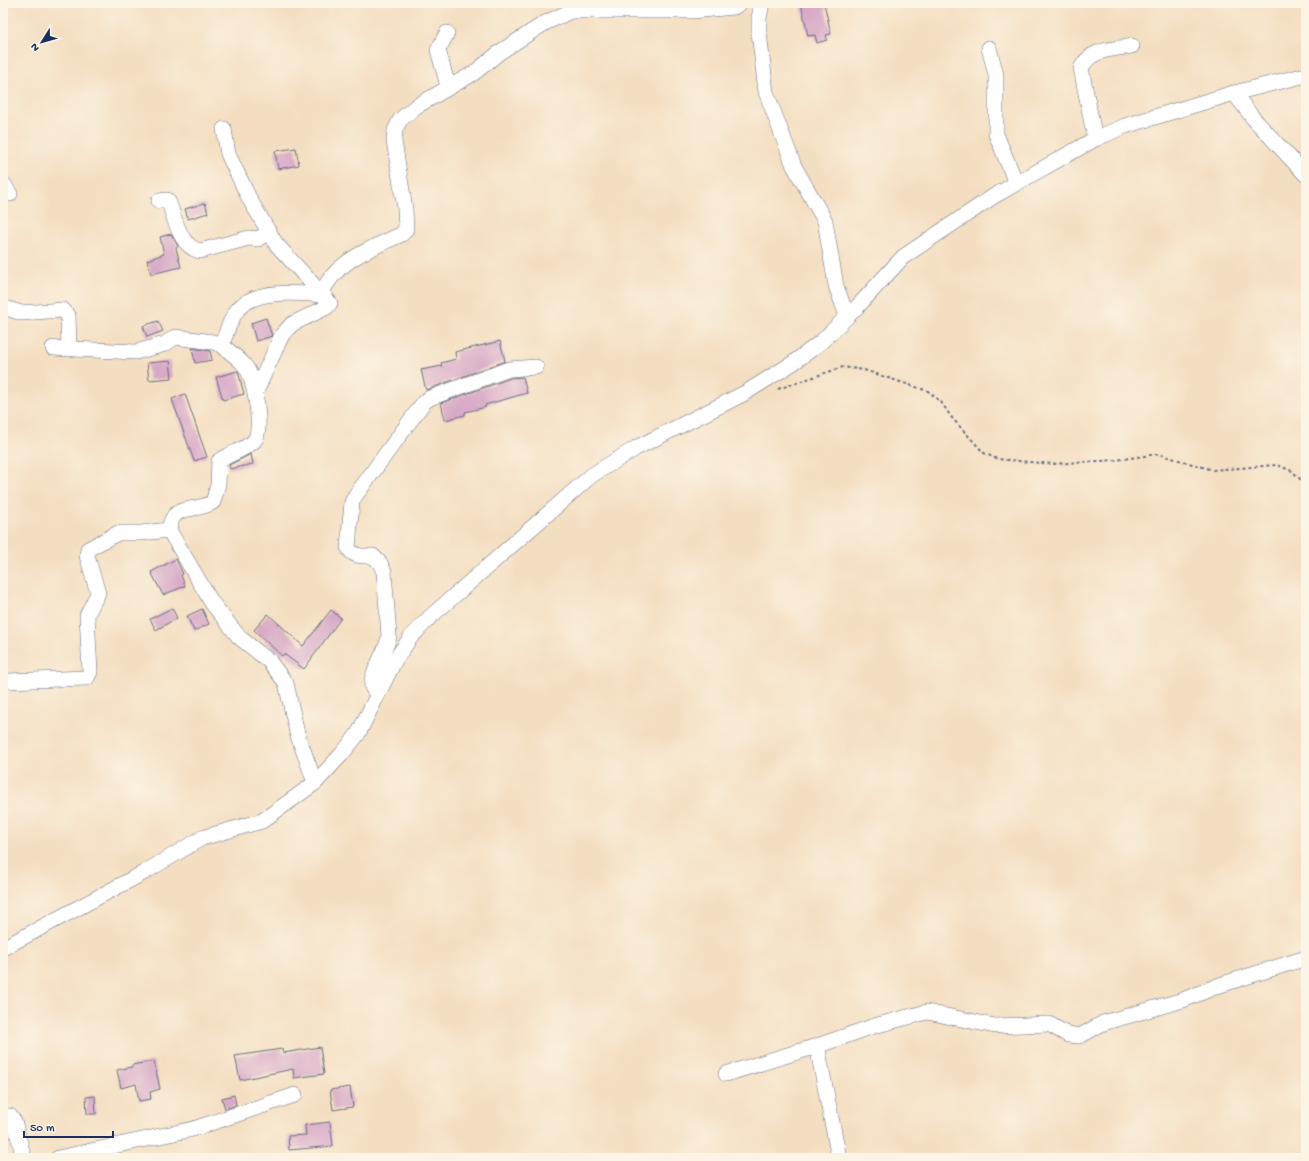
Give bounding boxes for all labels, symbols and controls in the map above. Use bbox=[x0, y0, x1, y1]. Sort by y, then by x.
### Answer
north arrow bbox=[22, 22, 62, 62]
text: N bbox=[29, 40, 43, 53]
scale bar bbox=[24, 1113, 113, 1139]
text: 50 m bbox=[30, 1122, 55, 1136]

